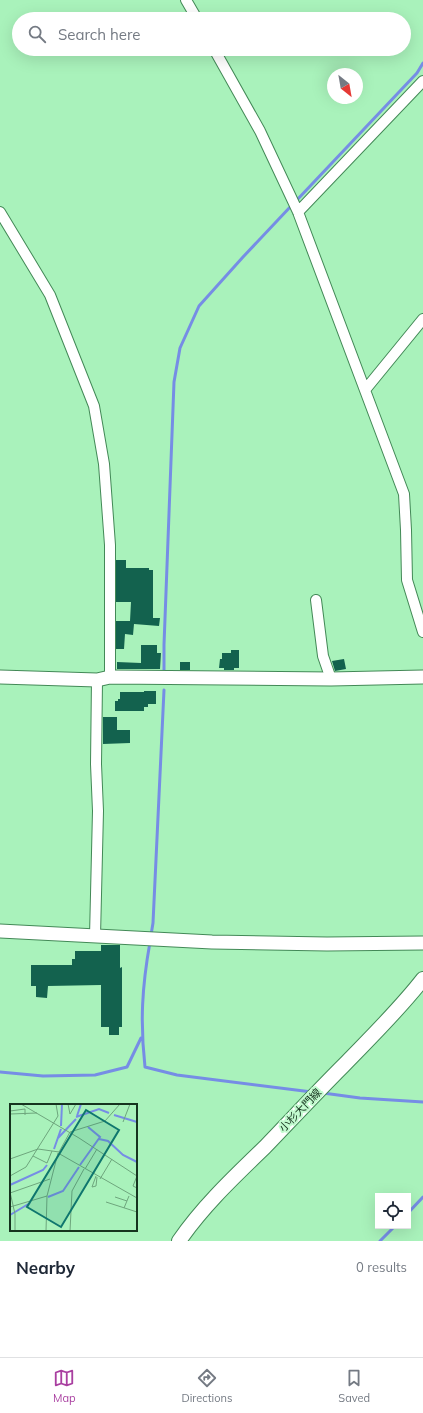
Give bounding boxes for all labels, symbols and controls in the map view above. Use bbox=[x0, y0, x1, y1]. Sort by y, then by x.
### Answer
search box bbox=[12, 12, 411, 56]
icon: search bbox=[26, 23, 48, 45]
text: Search here bbox=[58, 25, 140, 44]
north arrow bbox=[327, 68, 363, 104]
street label: 小杉大門線 bbox=[276, 1085, 324, 1135]
inset map bbox=[10, 1104, 137, 1231]
map controls bbox=[375, 1193, 411, 1229]
button: locate bbox=[375, 1193, 411, 1229]
text: Nearby bbox=[16, 1257, 75, 1278]
text: 0 results bbox=[356, 1259, 407, 1275]
tab: Map bbox=[53, 1367, 76, 1405]
tab: Directions bbox=[182, 1367, 232, 1405]
tab: Saved bbox=[338, 1367, 370, 1405]

